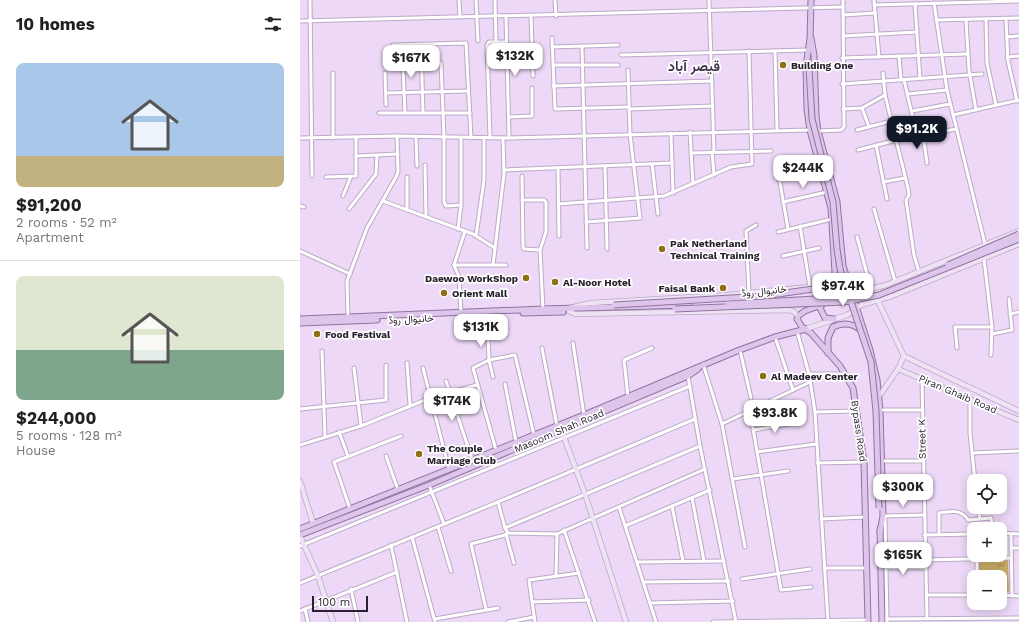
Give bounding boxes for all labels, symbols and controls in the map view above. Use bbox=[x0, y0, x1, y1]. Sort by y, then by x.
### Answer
icon: filters bbox=[262, 13, 284, 35]
text: 10 homes bbox=[16, 14, 95, 34]
pin: $132K bbox=[487, 43, 543, 77]
pin: $167K bbox=[383, 45, 439, 79]
text: $132K bbox=[496, 48, 534, 63]
text: $167K bbox=[392, 50, 430, 65]
district label: قیصر آباد bbox=[668, 58, 720, 75]
marker: Building One bbox=[778, 60, 788, 70]
place label: Building One bbox=[791, 60, 854, 71]
icon: home bbox=[114, 89, 186, 161]
pin: $91.2K bbox=[884, 116, 950, 150]
text: $91.2K bbox=[896, 121, 938, 136]
pin: $244K bbox=[775, 155, 831, 189]
text: $244K bbox=[782, 160, 824, 175]
text: $91,200 bbox=[16, 195, 82, 215]
text: 2 rooms · 52 m² bbox=[16, 215, 116, 230]
text: Apartment bbox=[16, 230, 84, 245]
place label: Pak Netherland Technical Training bbox=[670, 238, 760, 261]
marker: Pak Netherland Technical Training bbox=[657, 244, 667, 254]
place label: Daewoo WorkShop bbox=[425, 273, 518, 284]
marker: Daewoo WorkShop bbox=[521, 273, 531, 283]
pin: $97.4K bbox=[810, 273, 876, 307]
marker: Al-Noor Hotel bbox=[550, 277, 560, 287]
place label: Al-Noor Hotel bbox=[563, 277, 632, 288]
text: $97.4K bbox=[821, 278, 865, 293]
place label: Faisal Bank bbox=[658, 283, 716, 294]
marker: Faisal Bank bbox=[718, 283, 728, 293]
street label: خانیوال روڈ bbox=[741, 283, 788, 300]
marker: Orient Mall bbox=[439, 288, 449, 298]
place label: Orient Mall bbox=[452, 288, 508, 299]
icon: home bbox=[114, 302, 186, 374]
street label: خانیوال روڈ bbox=[388, 312, 434, 327]
pin: $131K bbox=[453, 314, 509, 348]
text: $131K bbox=[463, 319, 499, 334]
marker: Food Festival bbox=[312, 329, 322, 339]
place label: Food Festival bbox=[325, 329, 391, 340]
marker: Al Madeev Center bbox=[758, 371, 768, 381]
place label: Al Madeev Center bbox=[771, 371, 858, 382]
street label: Piran Ghaib Road bbox=[917, 373, 999, 415]
pin: $174K bbox=[424, 388, 480, 422]
text: $174K bbox=[433, 393, 471, 408]
pin: $93.8K bbox=[742, 400, 808, 434]
street label: Bypass Road bbox=[849, 400, 869, 462]
text: $93.8K bbox=[753, 405, 797, 420]
street label: Masoom Shah Road bbox=[512, 407, 606, 455]
text: $244,000 bbox=[16, 408, 96, 428]
street label: Street K bbox=[916, 418, 928, 459]
text: 5 rooms · 128 m² bbox=[16, 428, 122, 443]
text: House bbox=[16, 443, 56, 458]
place label: The Couple Marriage Club bbox=[427, 443, 496, 466]
marker: The Couple Marriage Club bbox=[414, 449, 424, 459]
pin: $300K bbox=[875, 474, 931, 508]
map controls bbox=[967, 474, 1007, 610]
button: locate bbox=[967, 474, 1007, 514]
text: $300K bbox=[882, 479, 924, 494]
button: + bbox=[967, 522, 1007, 562]
pin: $165K bbox=[875, 542, 931, 576]
text: $165K bbox=[884, 547, 922, 562]
button: − bbox=[967, 570, 1007, 610]
scale bar bbox=[312, 594, 368, 613]
text: 100 m bbox=[318, 596, 350, 609]

